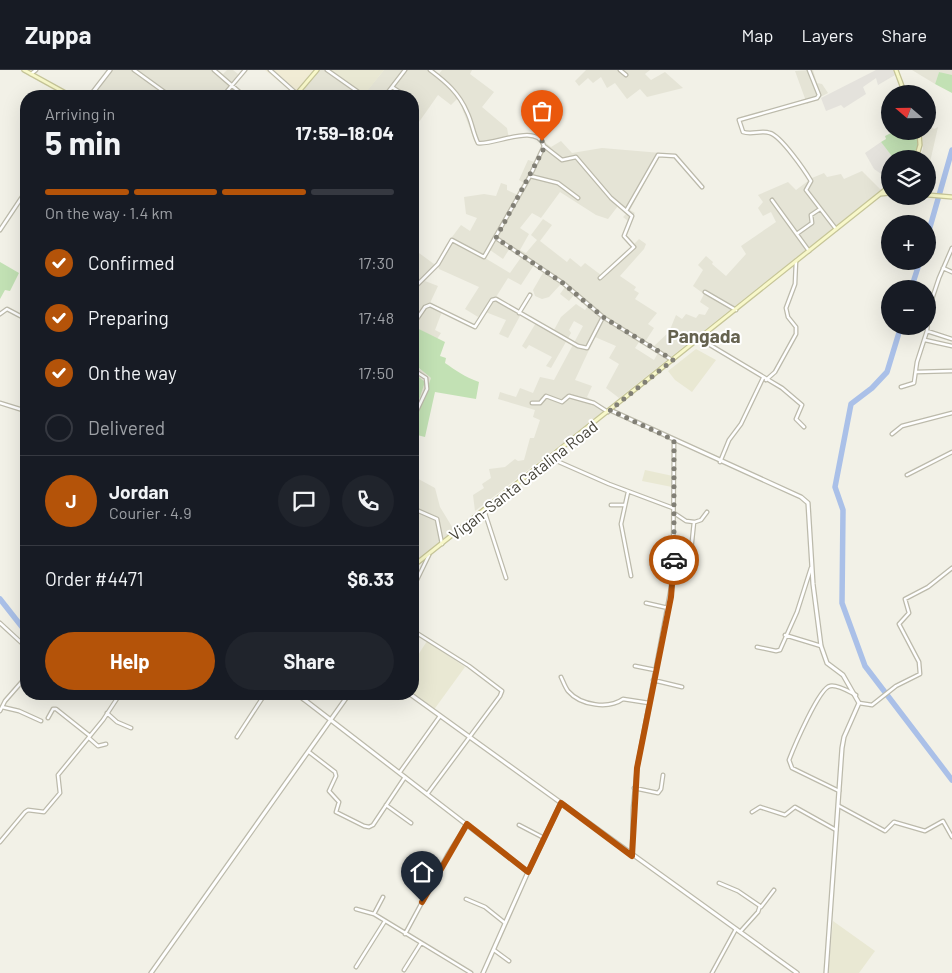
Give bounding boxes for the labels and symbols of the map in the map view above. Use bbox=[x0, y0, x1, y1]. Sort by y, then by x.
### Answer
north arrow bbox=[881, 85, 936, 140]
pin bbox=[521, 90, 563, 141]
district label: Pangada bbox=[667, 324, 741, 347]
street label: Vigan-Santa Catalina Road bbox=[445, 416, 601, 544]
courier bbox=[649, 535, 699, 585]
pin bbox=[401, 851, 443, 902]

